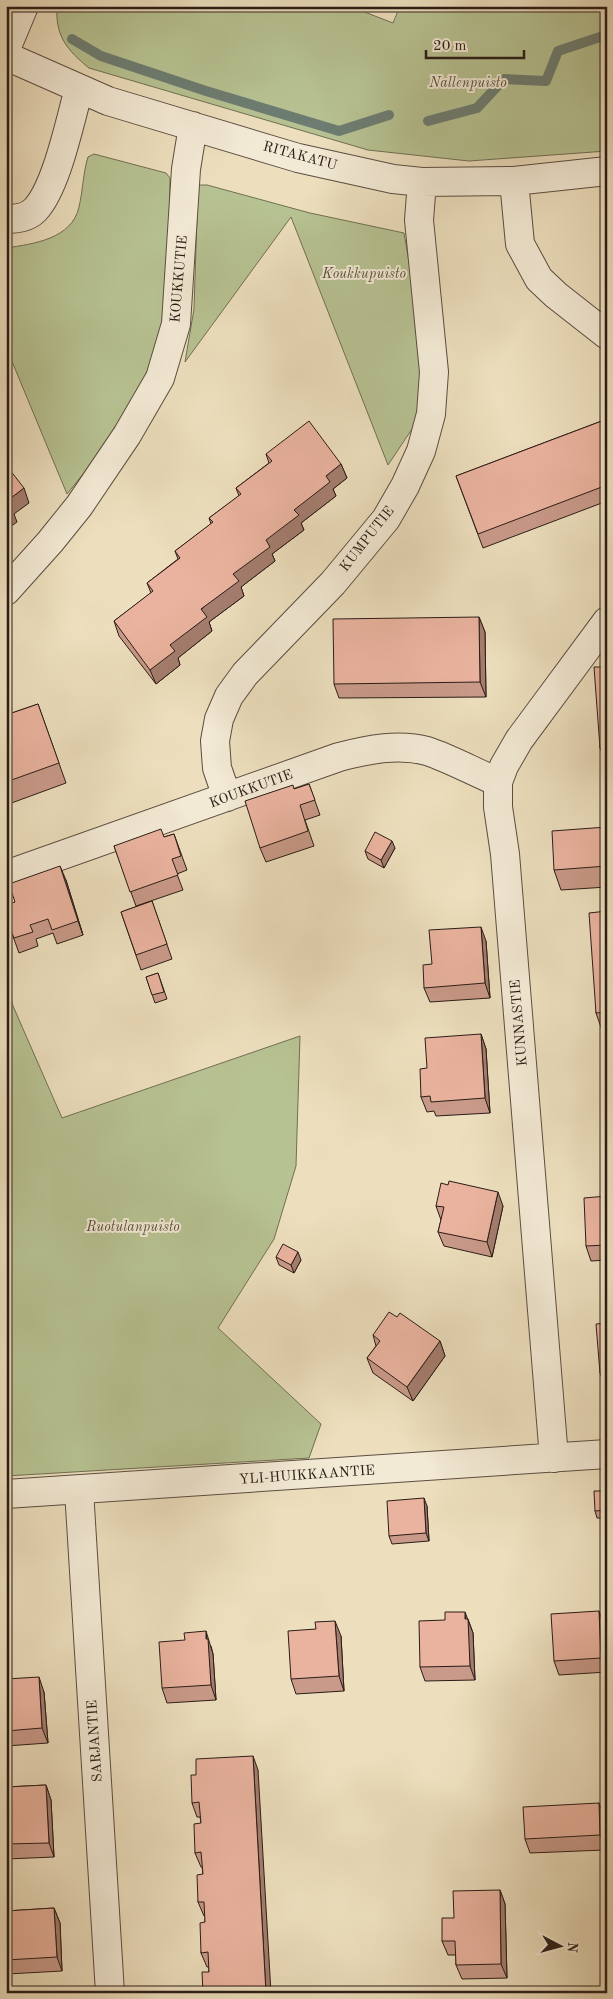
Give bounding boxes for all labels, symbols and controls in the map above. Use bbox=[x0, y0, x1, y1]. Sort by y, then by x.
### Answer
scale bar bbox=[426, 28, 523, 60]
text: 20 m bbox=[433, 39, 467, 54]
park label: Nallenpuisto bbox=[428, 76, 507, 91]
street label: RITAKATU bbox=[261, 139, 339, 173]
street label: KOUKKUTIE bbox=[168, 235, 190, 323]
park label: Koukkupuisto bbox=[321, 267, 406, 282]
street label: KUMPUTIE bbox=[337, 504, 397, 574]
street label: KOUKKUTIE bbox=[207, 767, 295, 811]
street label: KUNNASTIE bbox=[508, 979, 530, 1067]
park label: Ruotulanpuisto bbox=[85, 1220, 180, 1235]
street label: YLI-HUIKKAANTIE bbox=[239, 1463, 375, 1487]
street label: SARJANTIE bbox=[85, 1699, 105, 1783]
north arrow bbox=[536, 1922, 586, 1972]
text: N bbox=[564, 1941, 579, 1954]

